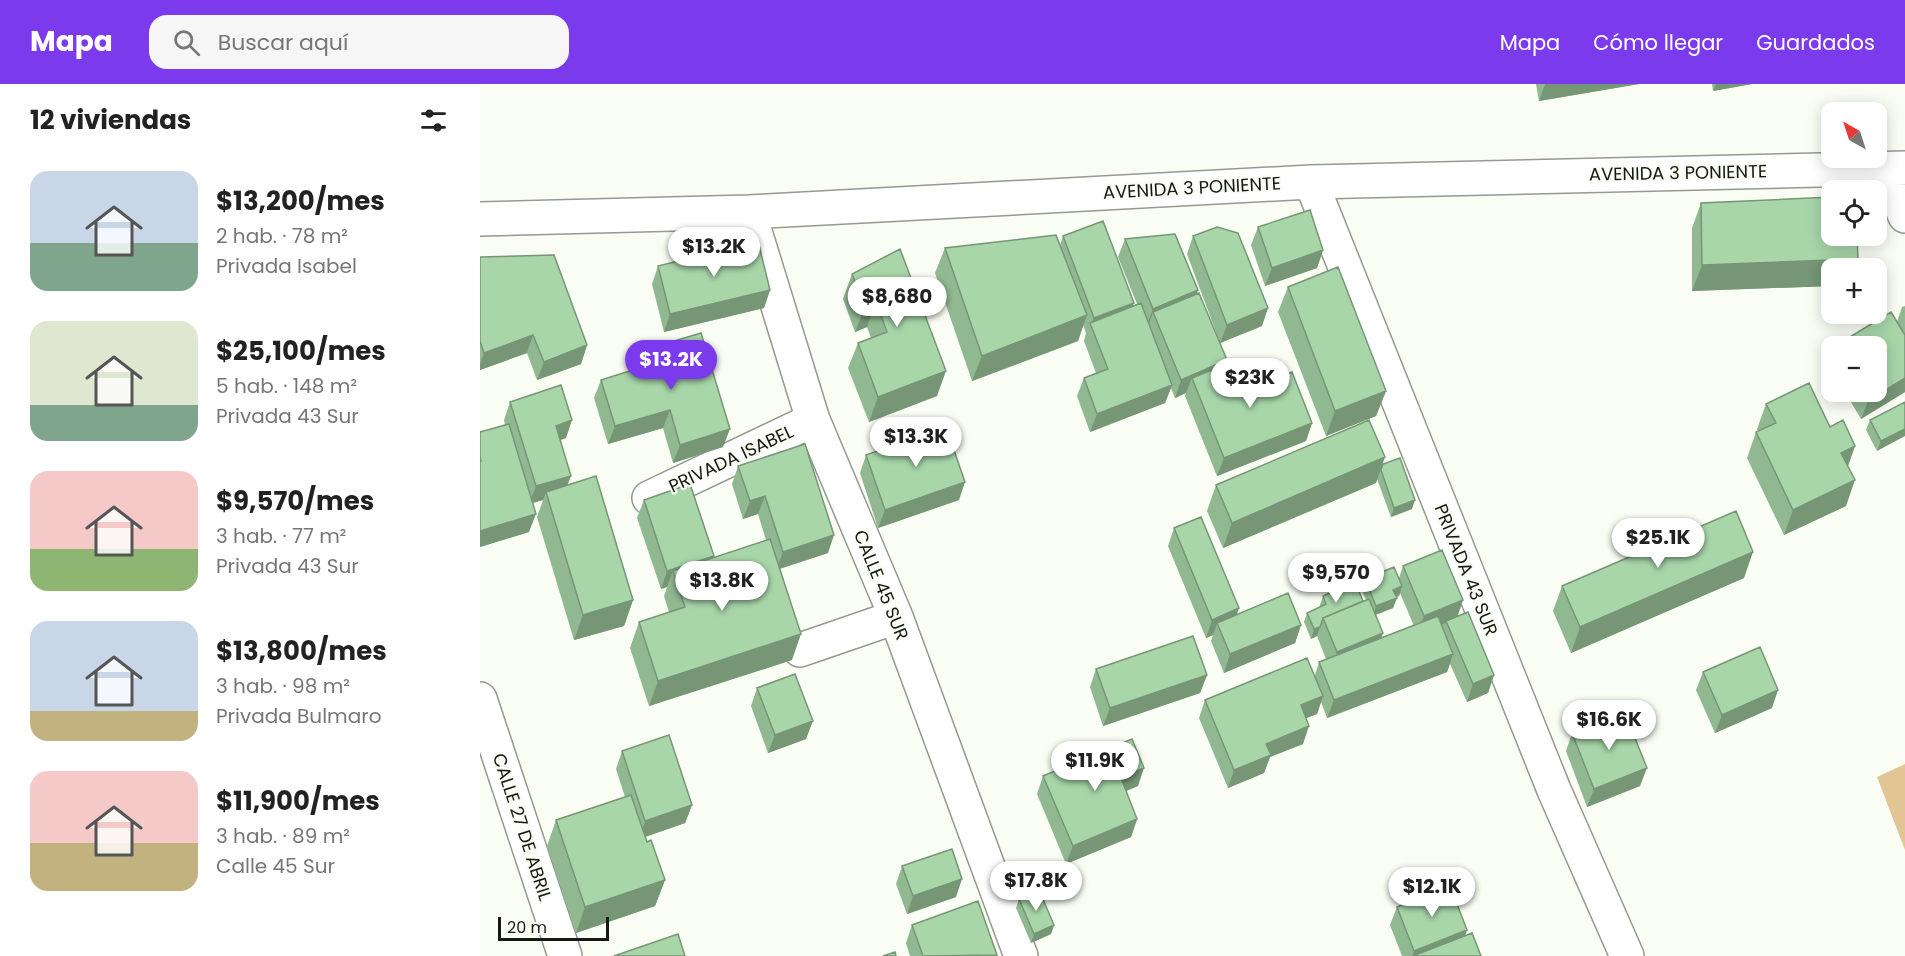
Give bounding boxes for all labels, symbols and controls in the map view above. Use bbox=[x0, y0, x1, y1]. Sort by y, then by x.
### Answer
search box bbox=[149, 15, 569, 69]
text: Mapa bbox=[30, 22, 113, 61]
icon: search bbox=[170, 26, 203, 59]
text: Buscar aquí bbox=[218, 27, 348, 58]
text: Mapa bbox=[1500, 28, 1560, 57]
text: Cómo llegar bbox=[1593, 28, 1723, 57]
text: Guardados bbox=[1756, 28, 1875, 57]
text: 12 viviendas bbox=[30, 102, 191, 138]
north arrow bbox=[1821, 102, 1887, 168]
map controls bbox=[1821, 102, 1887, 402]
icon: filters bbox=[417, 104, 450, 137]
street label: AVENIDA 3 PONIENTE bbox=[1589, 158, 1767, 187]
street label: AVENIDA 3 PONIENTE bbox=[1102, 170, 1282, 205]
button: locate bbox=[1821, 180, 1887, 246]
text: $13,200/mes bbox=[216, 183, 385, 219]
icon: home bbox=[78, 195, 150, 267]
text: 2 hab. · 78 m² bbox=[216, 222, 348, 250]
pin: $13.2K bbox=[665, 227, 763, 278]
text: $13.2K bbox=[682, 232, 746, 260]
text: Privada Isabel bbox=[216, 252, 357, 280]
button: + bbox=[1821, 258, 1887, 324]
pin: $8,680 bbox=[848, 277, 946, 328]
text: $8,680 bbox=[862, 282, 932, 310]
text: $25,100/mes bbox=[216, 333, 386, 369]
button: − bbox=[1821, 336, 1887, 402]
pin: $13.2K bbox=[622, 340, 720, 391]
icon: home bbox=[78, 345, 150, 417]
text: $13.2K bbox=[639, 345, 703, 373]
pin: $23K bbox=[1214, 358, 1286, 409]
text: $23K bbox=[1225, 363, 1275, 391]
text: 5 hab. · 148 m² bbox=[216, 372, 357, 400]
text: Privada 43 Sur bbox=[216, 402, 359, 430]
pin: $13.3K bbox=[867, 417, 965, 468]
street label: PRIVADA ISABEL bbox=[664, 419, 797, 498]
text: $13.3K bbox=[884, 422, 948, 450]
text: $9,570/mes bbox=[216, 483, 374, 519]
icon: home bbox=[78, 495, 150, 567]
street label: PRIVADA 43 SUR bbox=[1429, 500, 1504, 639]
pin: $25.1K bbox=[1609, 518, 1707, 569]
text: 3 hab. · 77 m² bbox=[216, 522, 346, 550]
text: $25.1K bbox=[1626, 523, 1690, 551]
street label: CALLE 45 SUR bbox=[848, 526, 915, 644]
text: Privada 43 Sur bbox=[216, 552, 359, 580]
pin: $9,570 bbox=[1287, 553, 1385, 604]
text: $9,570 bbox=[1302, 558, 1370, 586]
pin: $13.8K bbox=[673, 561, 771, 612]
text: $13.8K bbox=[689, 566, 755, 594]
text: $13,800/mes bbox=[216, 633, 387, 669]
icon: home bbox=[78, 645, 150, 717]
text: 3 hab. · 98 m² bbox=[216, 672, 350, 700]
pin: $16.6K bbox=[1560, 700, 1658, 751]
text: Privada Bulmaro bbox=[216, 702, 381, 730]
text: $16.6K bbox=[1576, 705, 1642, 733]
pin: $11.9K bbox=[1046, 741, 1144, 792]
text: $11.9K bbox=[1065, 746, 1125, 774]
street label: CALLE 27 DE ABRIL bbox=[487, 750, 558, 904]
text: $11,900/mes bbox=[216, 783, 380, 819]
icon: home bbox=[78, 795, 150, 867]
text: 3 hab. · 89 m² bbox=[216, 822, 350, 850]
text: Calle 45 Sur bbox=[216, 852, 335, 880]
pin: $17.8K bbox=[987, 861, 1085, 912]
text: $17.8K bbox=[1004, 866, 1068, 894]
pin: $12.1K bbox=[1383, 867, 1481, 918]
text: $12.1K bbox=[1402, 872, 1462, 900]
scale bar bbox=[498, 914, 609, 942]
text: 20 m bbox=[507, 916, 547, 939]

